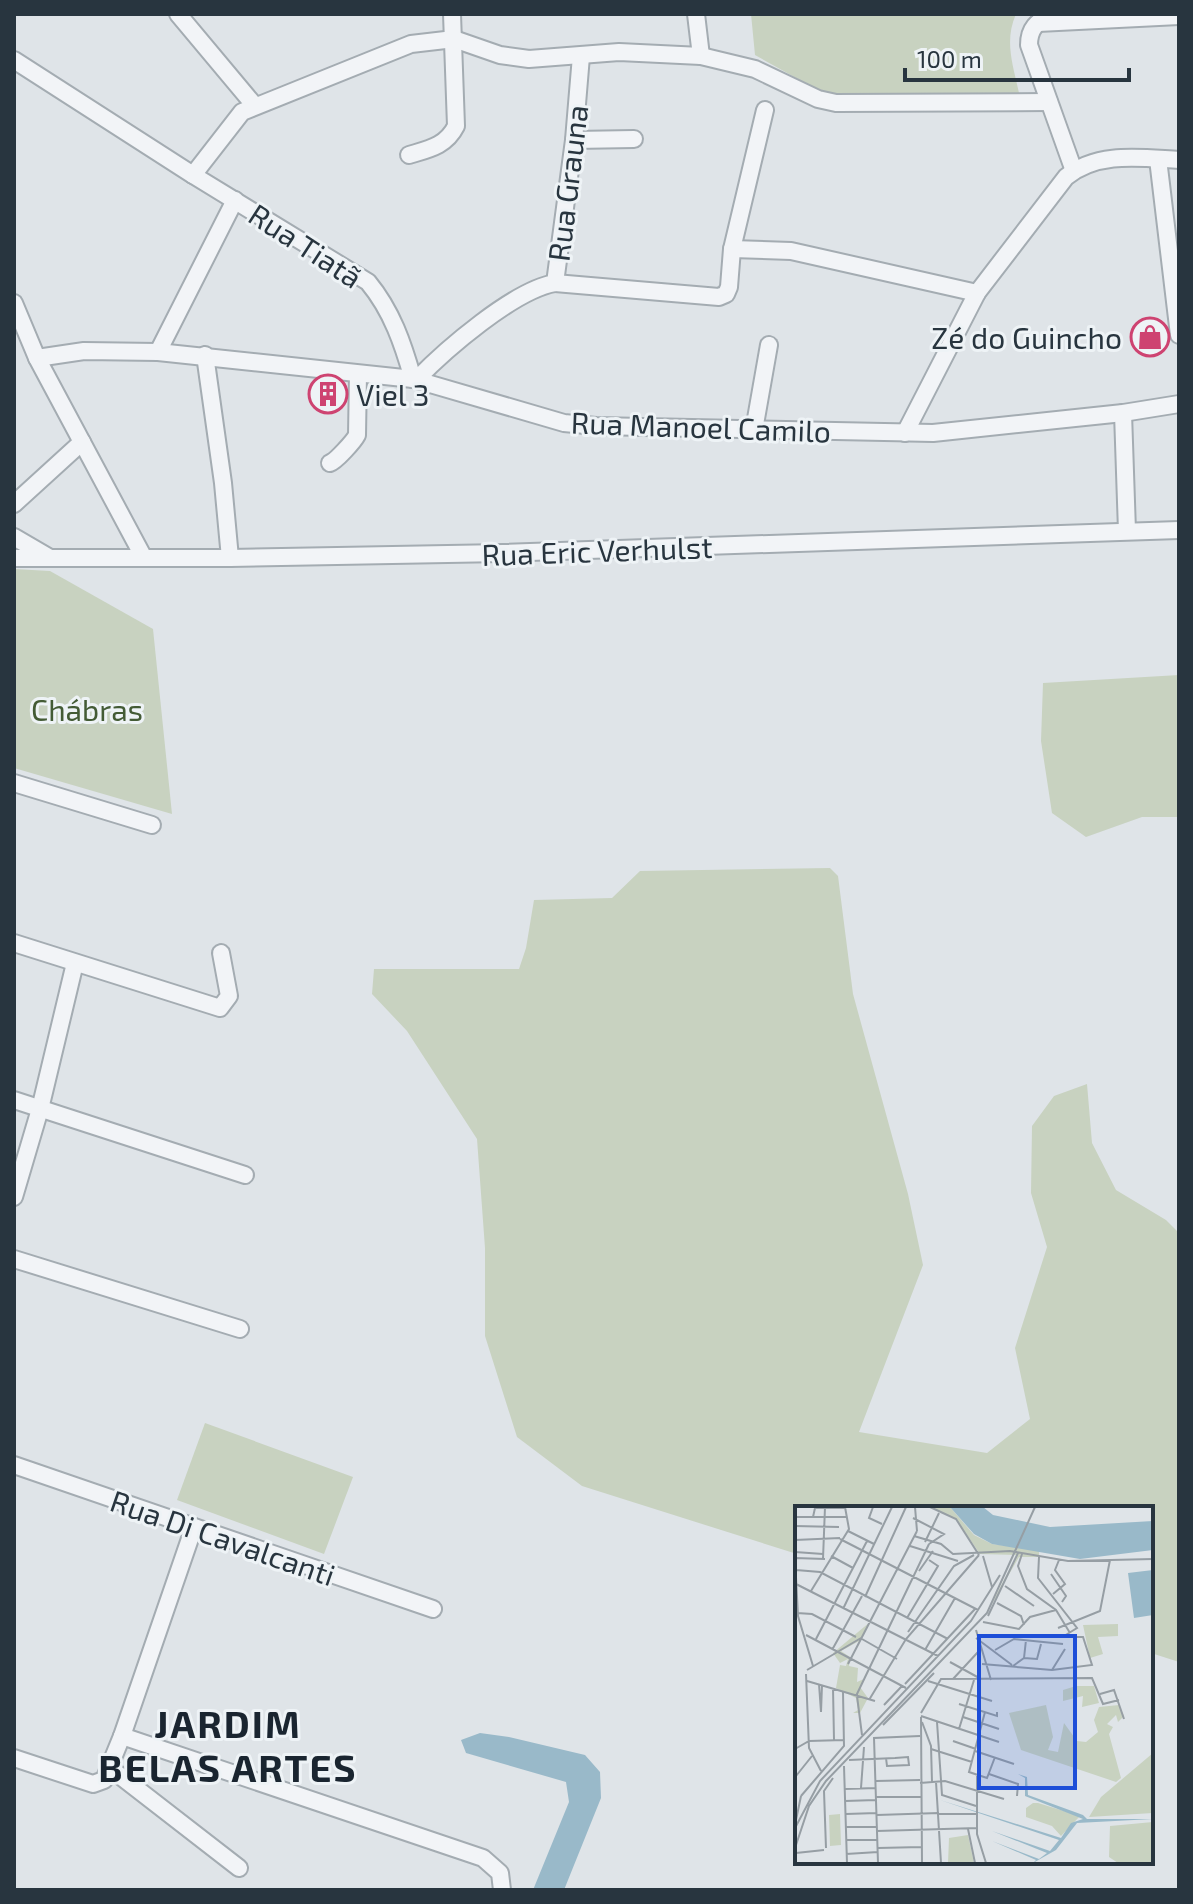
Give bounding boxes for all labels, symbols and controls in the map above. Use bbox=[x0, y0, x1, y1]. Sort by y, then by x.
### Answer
scale bar bbox=[905, 32, 1129, 82]
text: 100 m bbox=[917, 44, 982, 73]
street label: Rua Grauna bbox=[540, 103, 594, 263]
street label: Rua Tiatã bbox=[243, 195, 369, 295]
shop icon: Zé do Guincho bbox=[1129, 316, 1171, 358]
place label: Zé do Guincho bbox=[931, 319, 1122, 355]
building icon: Viel 3 bbox=[307, 373, 349, 415]
place label: Viel 3 bbox=[356, 376, 429, 412]
street label: Rua Manoel Camilo bbox=[570, 403, 832, 449]
street label: Rua Eric Verhulst bbox=[481, 528, 713, 572]
park label: Chábras bbox=[31, 691, 143, 727]
street label: Rua Di Cavalcanti bbox=[106, 1482, 340, 1592]
inset map bbox=[795, 1506, 1153, 1864]
district label: JARDIM BELAS ARTES bbox=[98, 1700, 358, 1790]

